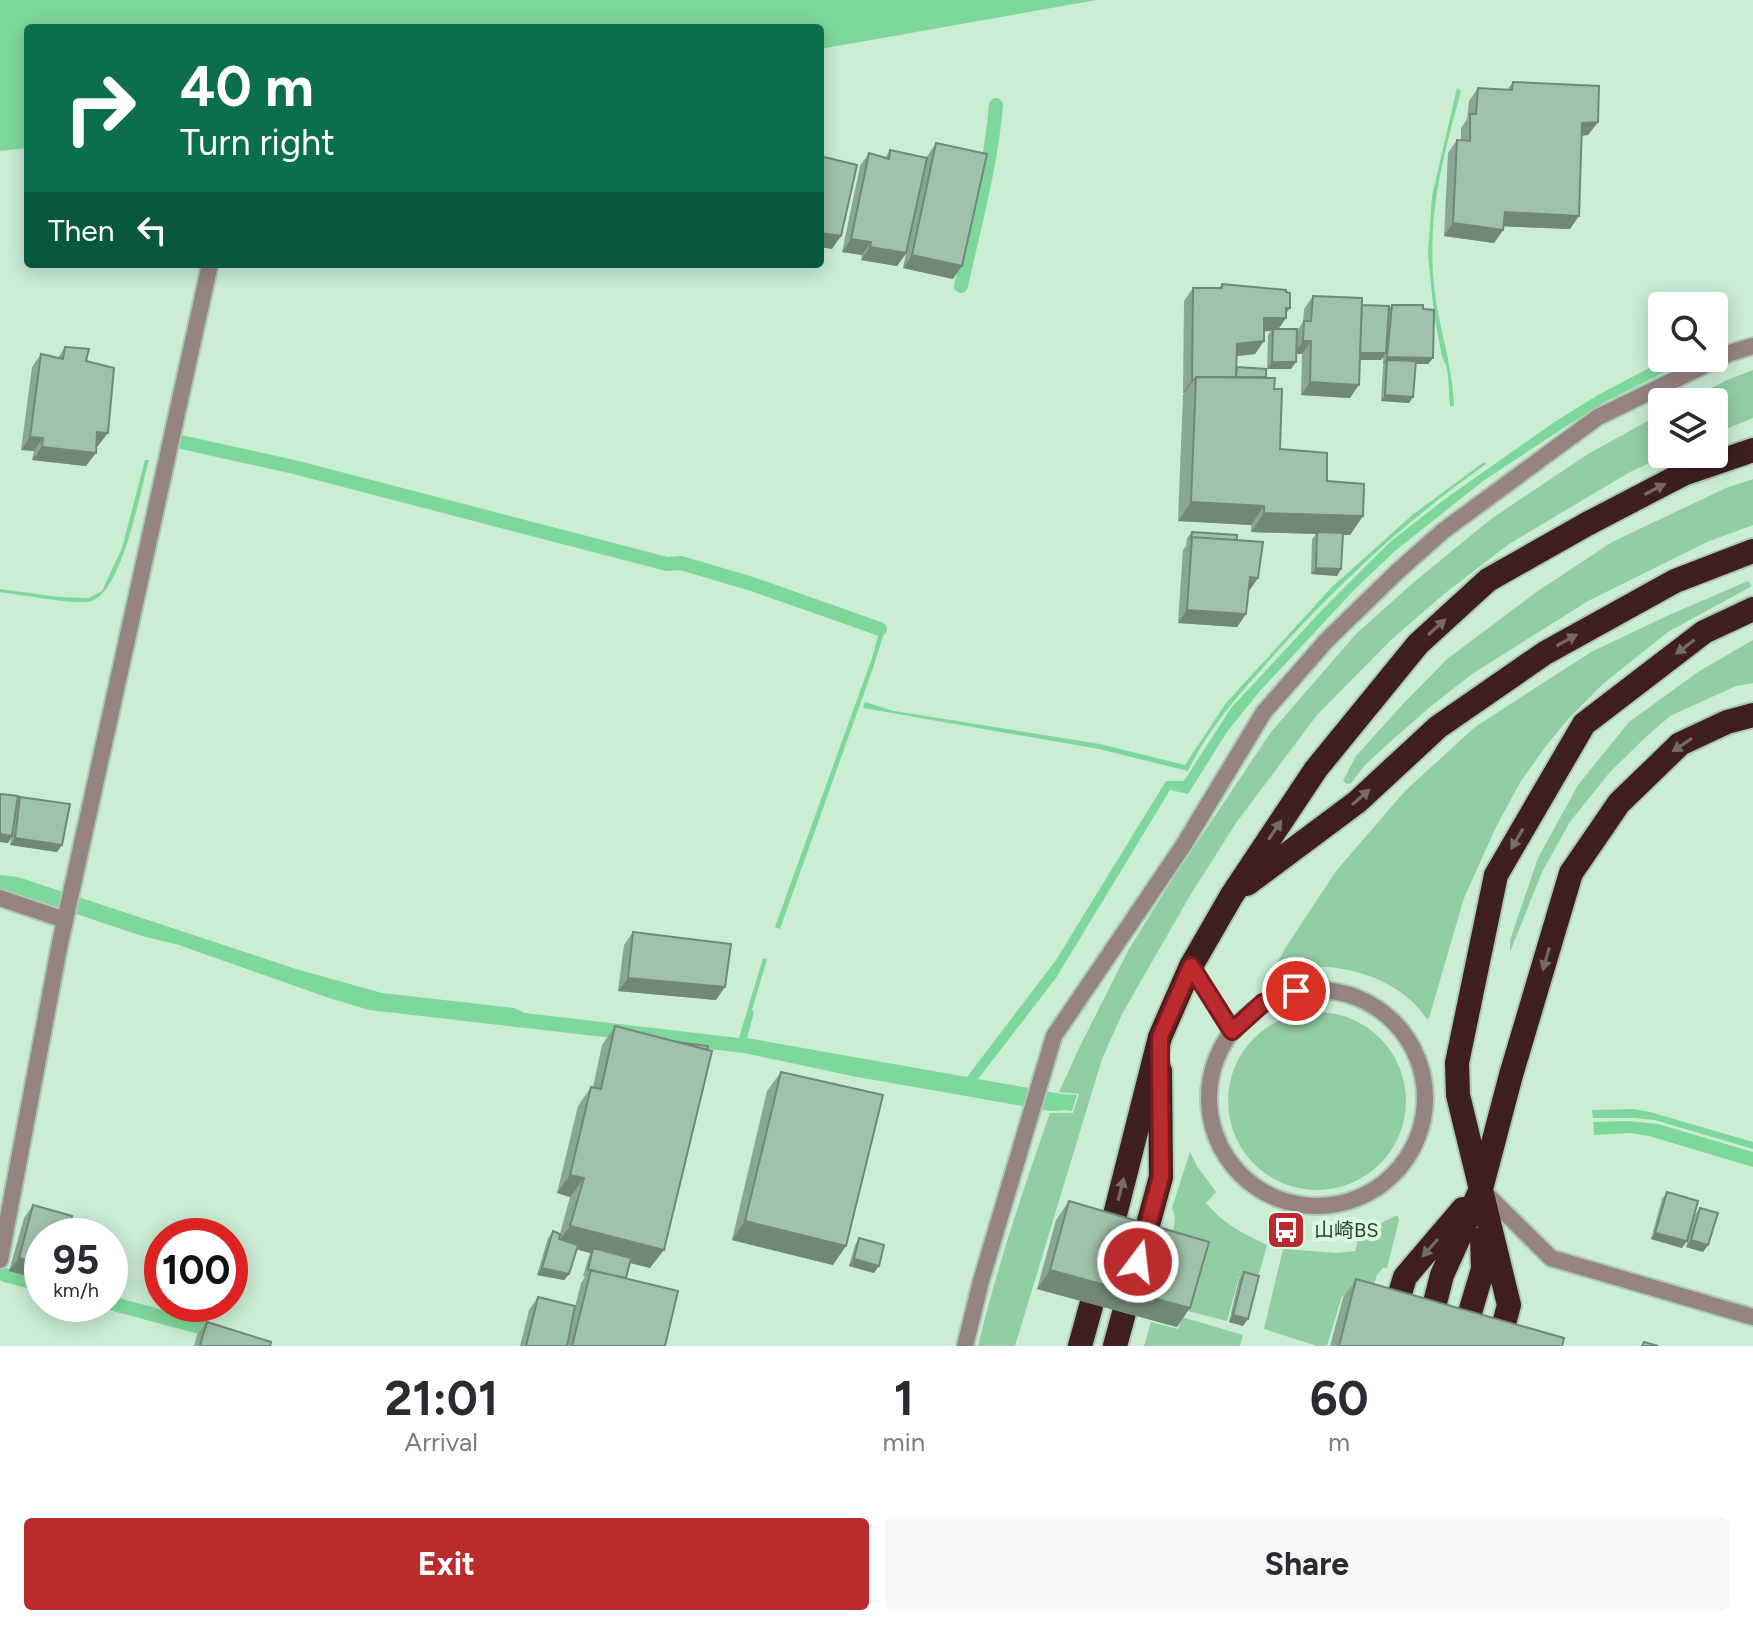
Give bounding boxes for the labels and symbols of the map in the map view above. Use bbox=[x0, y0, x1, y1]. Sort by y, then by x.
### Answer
one-way arrow bbox=[1644, 482, 1667, 495]
one-way arrow bbox=[1426, 619, 1446, 636]
one-way arrow bbox=[1556, 634, 1579, 647]
one-way arrow bbox=[1675, 638, 1695, 654]
one-way arrow bbox=[1671, 738, 1692, 753]
one-way arrow bbox=[1352, 789, 1371, 807]
one-way arrow bbox=[1267, 819, 1282, 840]
one-way arrow bbox=[1510, 827, 1524, 850]
one-way arrow bbox=[1539, 947, 1552, 971]
pin bbox=[1262, 957, 1330, 1025]
one-way arrow bbox=[1116, 1177, 1128, 1202]
bus stop icon: 山崎BS bbox=[1265, 1209, 1307, 1251]
speed limit sign: 100 bbox=[144, 1218, 248, 1322]
place label: 山崎BS bbox=[1314, 1218, 1379, 1242]
position arrow bbox=[1096, 1220, 1180, 1304]
one-way arrow bbox=[1422, 1238, 1439, 1258]

